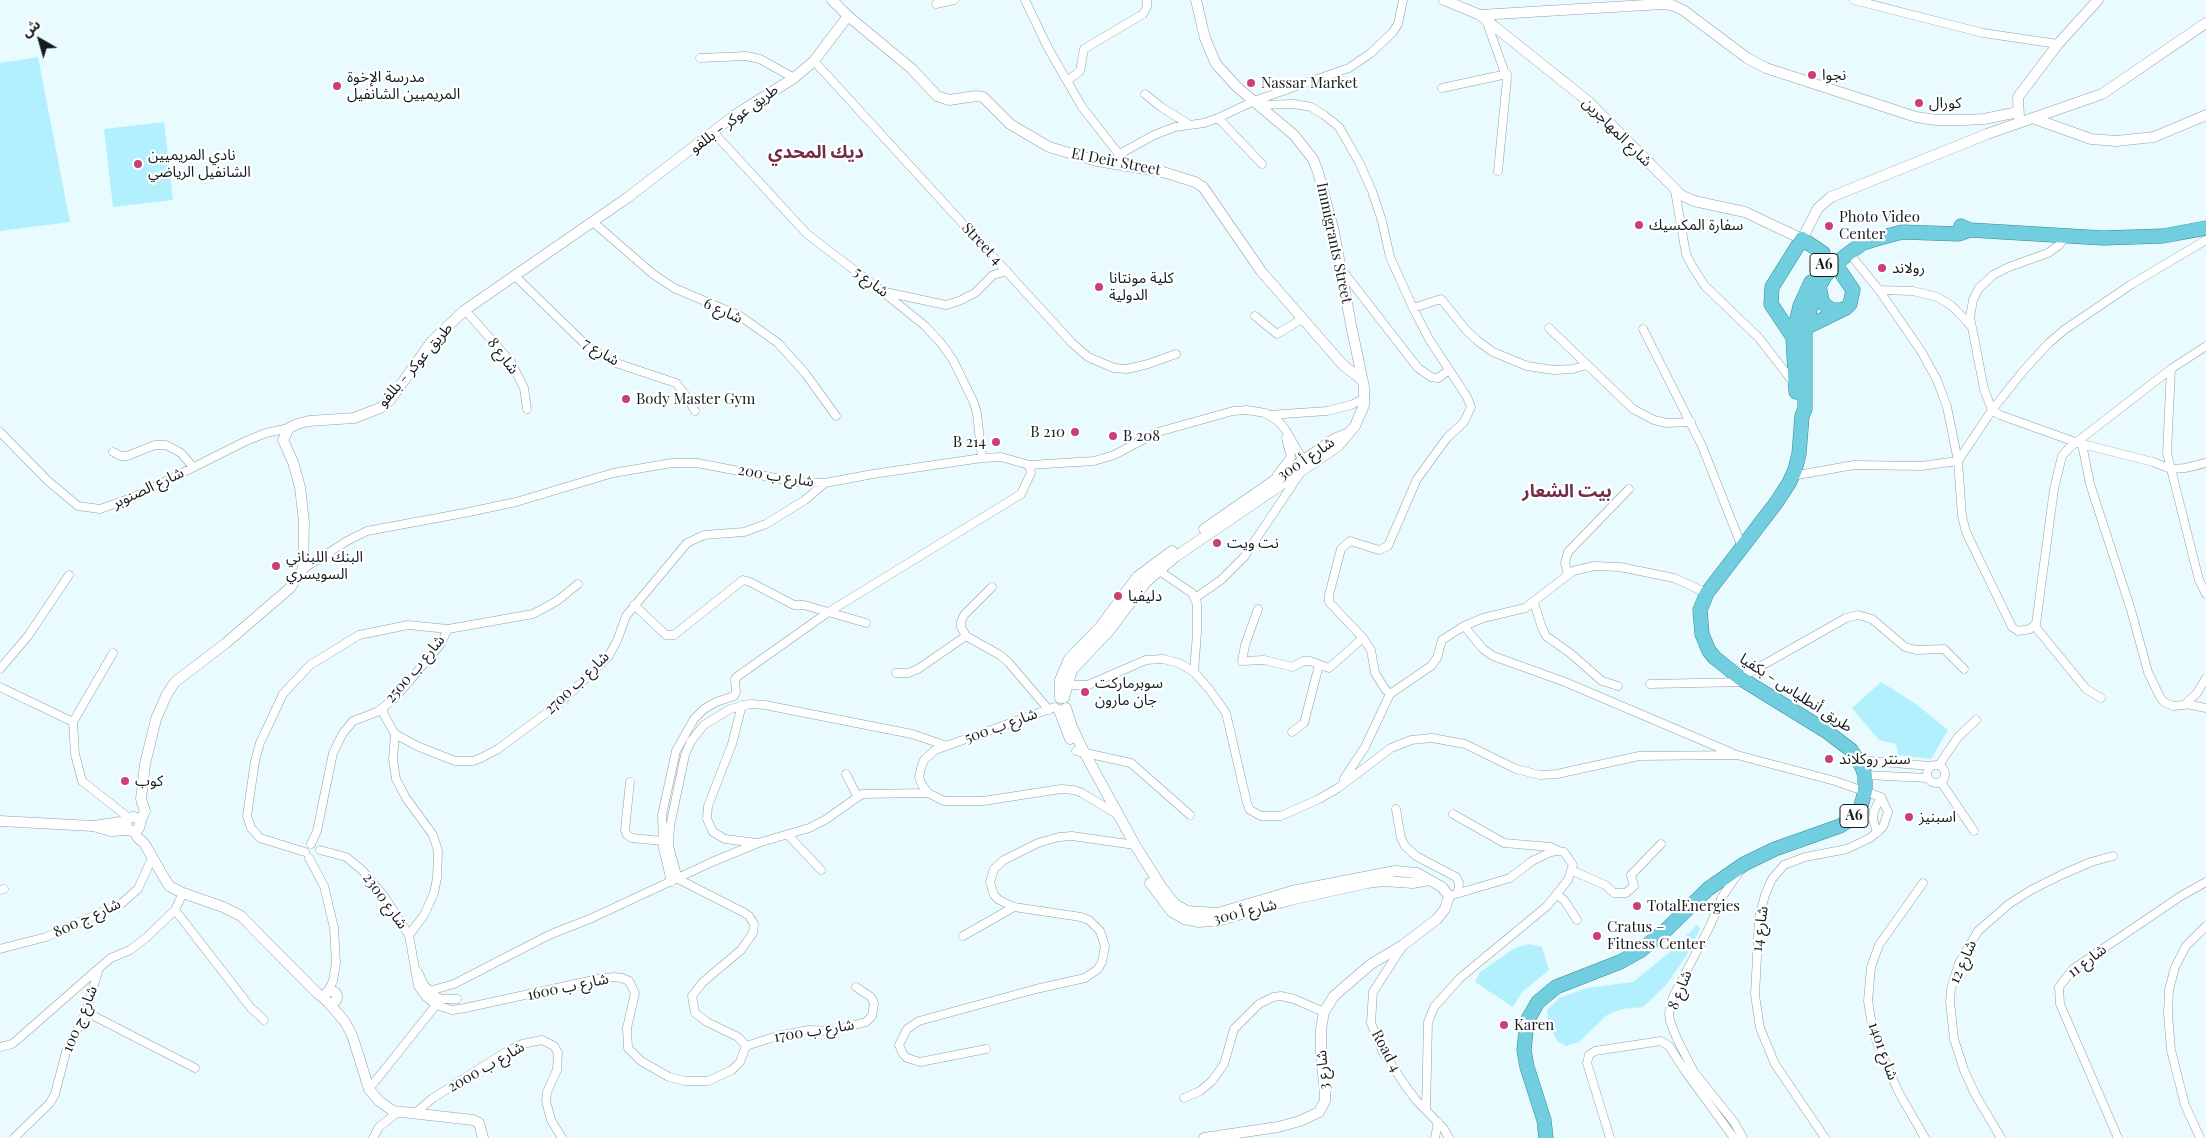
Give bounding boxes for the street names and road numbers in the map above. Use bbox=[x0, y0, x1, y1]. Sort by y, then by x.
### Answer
street label: طريق عوكر - بللفو bbox=[686, 81, 782, 157]
street label: شارع المهاجرين bbox=[1579, 94, 1655, 170]
street label: El Deir Street bbox=[1070, 145, 1162, 179]
street label: Immigrants Street bbox=[1312, 181, 1356, 305]
street label: Street 4 bbox=[958, 219, 1006, 269]
road number: A6 bbox=[1810, 254, 1838, 276]
street label: شارع 5 bbox=[850, 263, 892, 301]
street label: شارع 6 bbox=[701, 294, 745, 328]
street label: طريق عوكر - بللفو bbox=[374, 319, 456, 411]
street label: شارع 8 bbox=[484, 334, 522, 378]
street label: شارع 7 bbox=[580, 334, 622, 370]
street label: شارع أ 300 bbox=[1274, 433, 1338, 485]
street label: شارع ب 200 bbox=[737, 461, 815, 491]
street label: شارع الصنوبر bbox=[109, 464, 187, 512]
street label: شارع ب 2500 bbox=[381, 631, 449, 707]
street label: شارع ب 2700 bbox=[541, 648, 613, 718]
street label: طريق أنطلياس - بكفيا bbox=[1736, 650, 1856, 736]
street label: شارع ب 500 bbox=[962, 705, 1040, 747]
road number: A6 bbox=[1840, 804, 1868, 828]
street label: شارع 2300 bbox=[359, 869, 411, 933]
street label: شارع ج 800 bbox=[51, 895, 123, 941]
street label: شارع أ 300 bbox=[1211, 895, 1279, 929]
street label: شارع 14 bbox=[1748, 905, 1772, 953]
street label: شارع 12 bbox=[1945, 937, 1981, 987]
street label: شارع 11 bbox=[2064, 941, 2110, 981]
street label: شارع 8 bbox=[1664, 968, 1696, 1012]
street label: شارع ب 1600 bbox=[526, 970, 610, 1004]
street label: شارع ج 100 bbox=[59, 983, 101, 1055]
street label: شارع ب 1700 bbox=[772, 1016, 856, 1046]
street label: شارع 1401 bbox=[1864, 1020, 1902, 1082]
street label: Road 4 bbox=[1367, 1027, 1405, 1075]
street label: شارع ب 2000 bbox=[444, 1038, 528, 1096]
street label: شارع 3 bbox=[1312, 1049, 1334, 1091]

